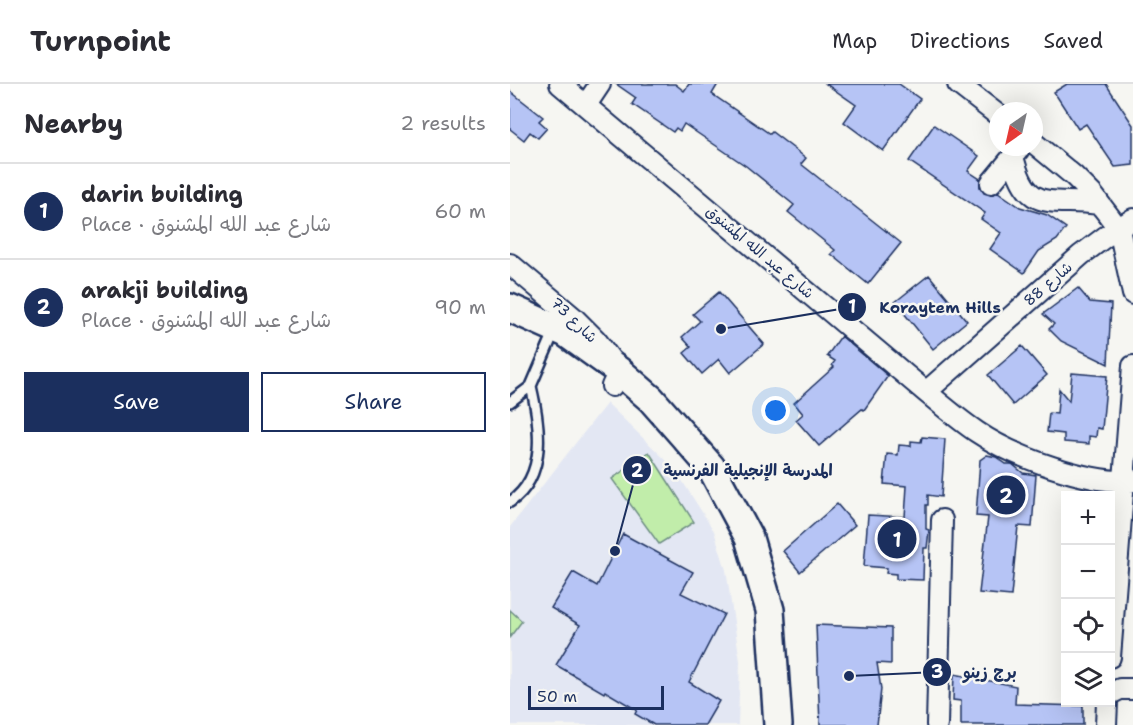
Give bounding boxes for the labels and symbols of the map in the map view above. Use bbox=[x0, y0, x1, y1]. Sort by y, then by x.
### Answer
north arrow bbox=[989, 102, 1043, 156]
street label: شارع عبد الله المشنوق bbox=[702, 201, 818, 303]
street label: شارع 88 bbox=[1019, 257, 1077, 311]
callout: Koraytem Hills bbox=[837, 290, 1013, 324]
street label: شارع 73 bbox=[546, 293, 602, 347]
text: 1 bbox=[848, 295, 856, 319]
text: Koraytem Hills bbox=[879, 297, 1001, 318]
your location bbox=[761, 396, 790, 425]
callout: المدرسة الإنجيلية الفرنسية bbox=[622, 453, 845, 487]
text: 2 bbox=[631, 459, 644, 483]
text: المدرسة الإنجيلية الفرنسية bbox=[663, 460, 833, 481]
pin: 2 bbox=[986, 472, 1026, 518]
pin: 1 bbox=[878, 516, 916, 562]
callout: برج زينو bbox=[922, 655, 1029, 689]
text: 3 bbox=[931, 660, 943, 684]
text: برج زينو bbox=[961, 662, 1017, 684]
scale bar bbox=[528, 683, 664, 710]

